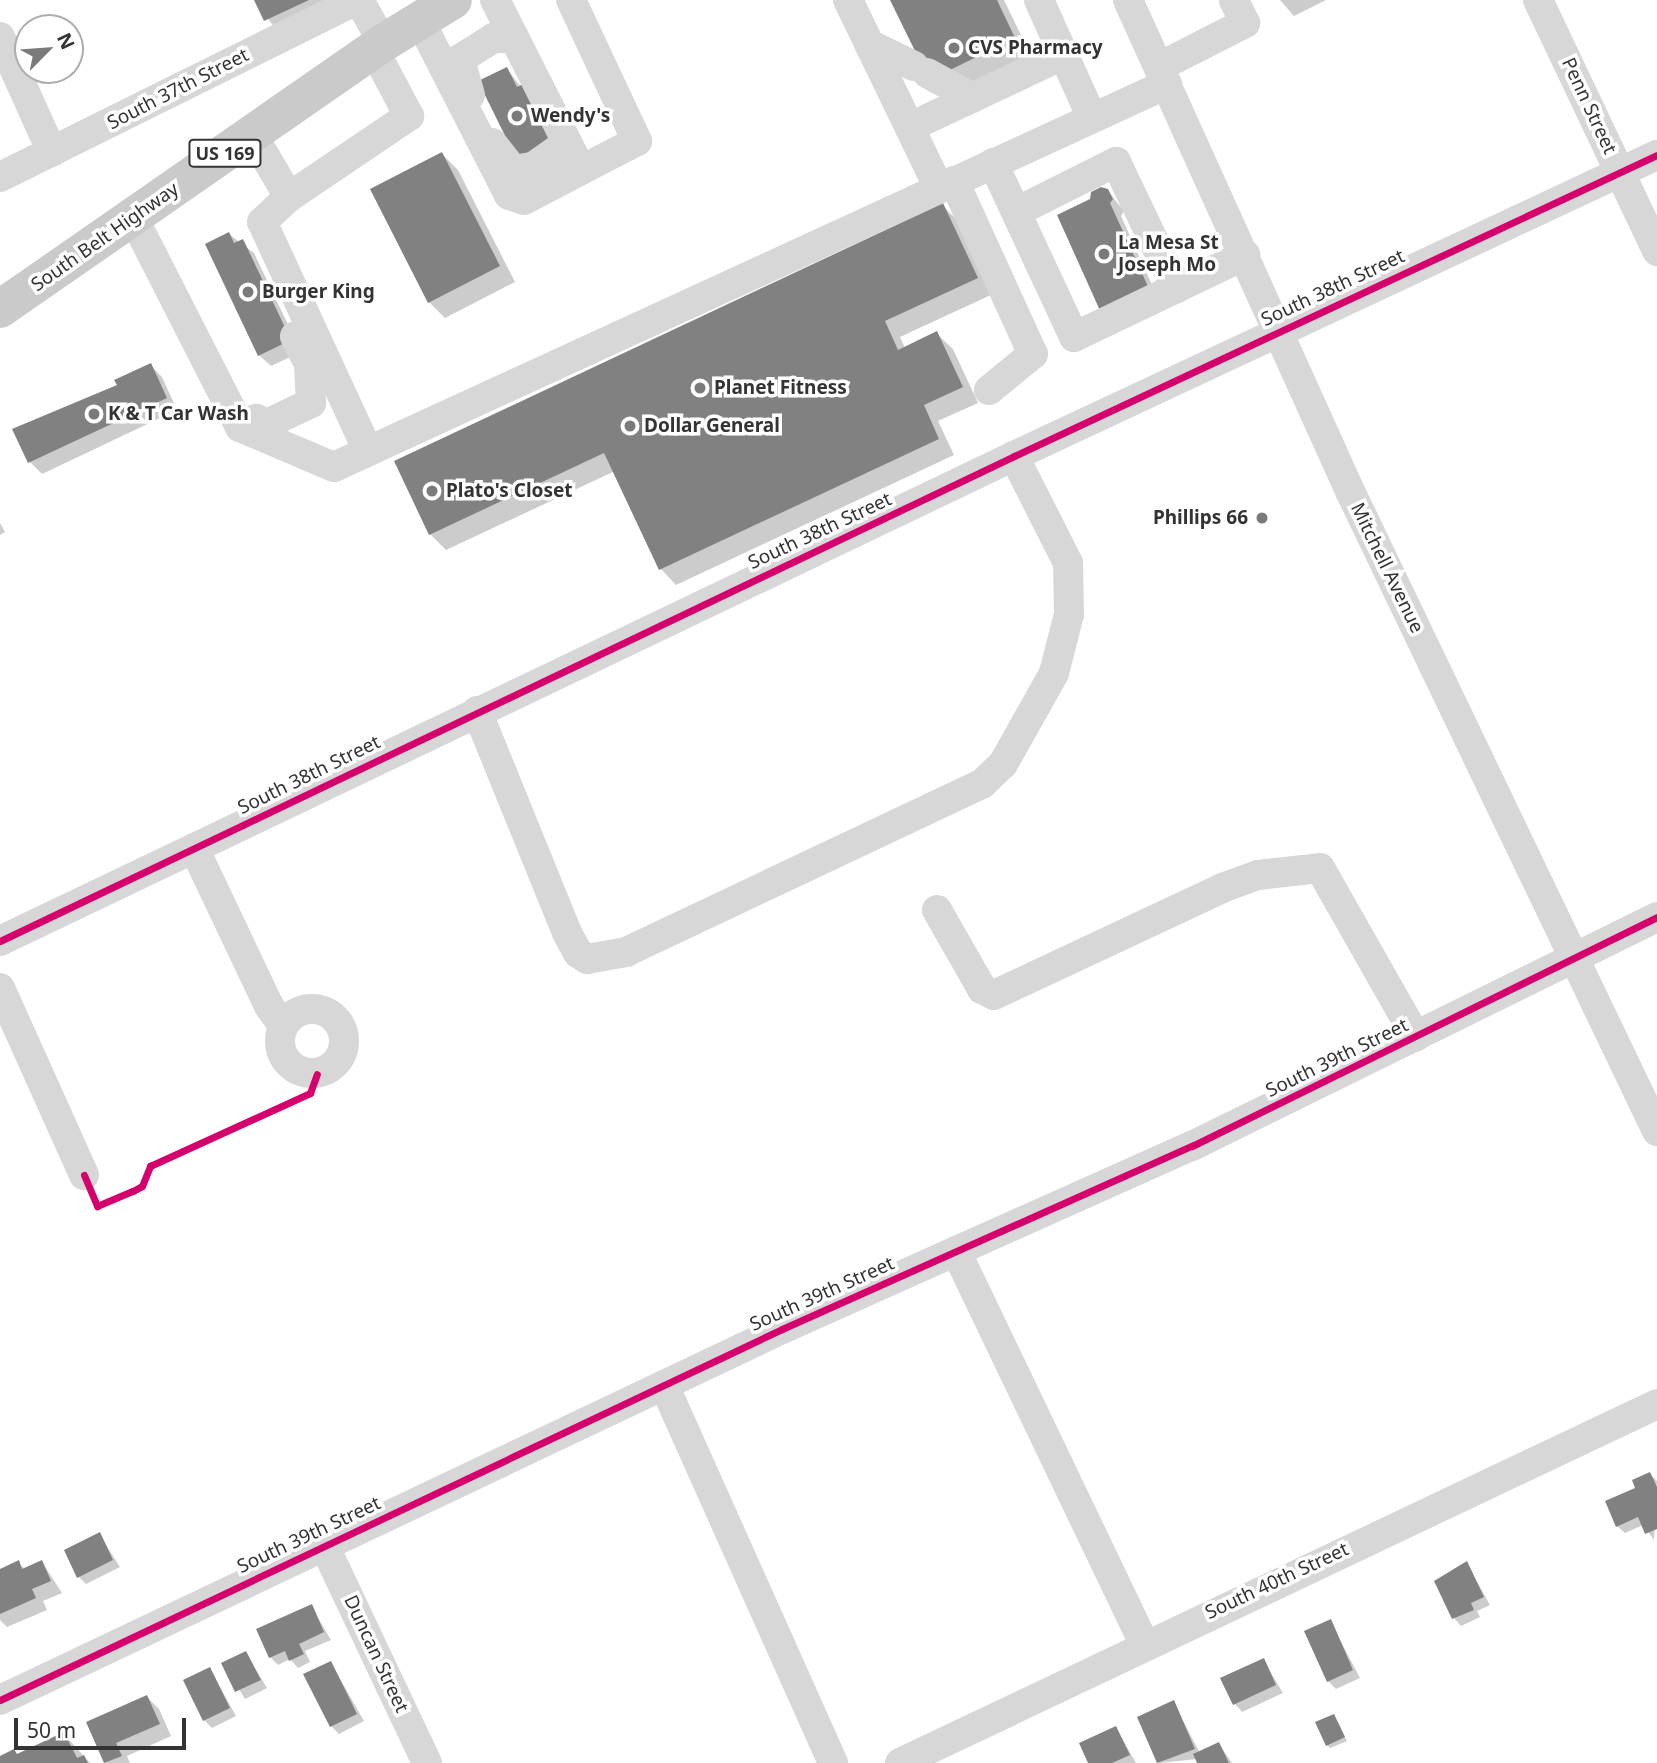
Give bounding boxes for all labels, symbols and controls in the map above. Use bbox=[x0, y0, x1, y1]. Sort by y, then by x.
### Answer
north arrow bbox=[14, 14, 84, 84]
text: N bbox=[51, 28, 81, 53]
place label: CVS Pharmacy bbox=[968, 37, 1103, 59]
marker: CVS Pharmacy bbox=[946, 40, 962, 56]
street label: South 37th Street bbox=[104, 44, 252, 134]
street label: Penn Street bbox=[1557, 54, 1621, 158]
place label: Wendy's bbox=[531, 105, 610, 127]
marker: Wendy's bbox=[509, 108, 525, 124]
road number: US 169 bbox=[188, 138, 262, 168]
street label: South Belt Highway bbox=[27, 178, 183, 296]
place label: La Mesa St Joseph Mo bbox=[1118, 232, 1219, 276]
street label: South 38th Street bbox=[1258, 245, 1408, 331]
marker: La Mesa St Joseph Mo bbox=[1096, 246, 1112, 262]
place label: Burger King bbox=[262, 281, 375, 303]
marker: Burger King bbox=[240, 284, 256, 300]
place label: Planet Fitness bbox=[714, 377, 847, 399]
marker: Planet Fitness bbox=[692, 380, 708, 396]
place label: K & T Car Wash bbox=[108, 403, 249, 425]
marker: K & T Car Wash bbox=[86, 406, 102, 422]
place label: Dollar General bbox=[644, 415, 780, 437]
marker: Dollar General bbox=[622, 418, 638, 434]
place label: Plato's Closet bbox=[446, 480, 573, 502]
marker: Plato's Closet bbox=[424, 483, 440, 499]
street label: South 38th Street bbox=[745, 488, 895, 574]
street label: Mitchell Avenue bbox=[1346, 499, 1428, 637]
place label: Phillips 66 bbox=[1153, 507, 1248, 529]
marker: Phillips 66 bbox=[1254, 510, 1270, 526]
street label: South 38th Street bbox=[234, 731, 384, 819]
street label: South 39th Street bbox=[1262, 1014, 1412, 1102]
street label: South 39th Street bbox=[746, 1252, 898, 1336]
street label: South 39th Street bbox=[234, 1492, 384, 1578]
street label: South 40th Street bbox=[1202, 1538, 1352, 1624]
street label: Duncan Street bbox=[339, 1592, 413, 1716]
scale bar bbox=[18, 1704, 189, 1748]
text: 50 m bbox=[27, 1716, 76, 1744]

